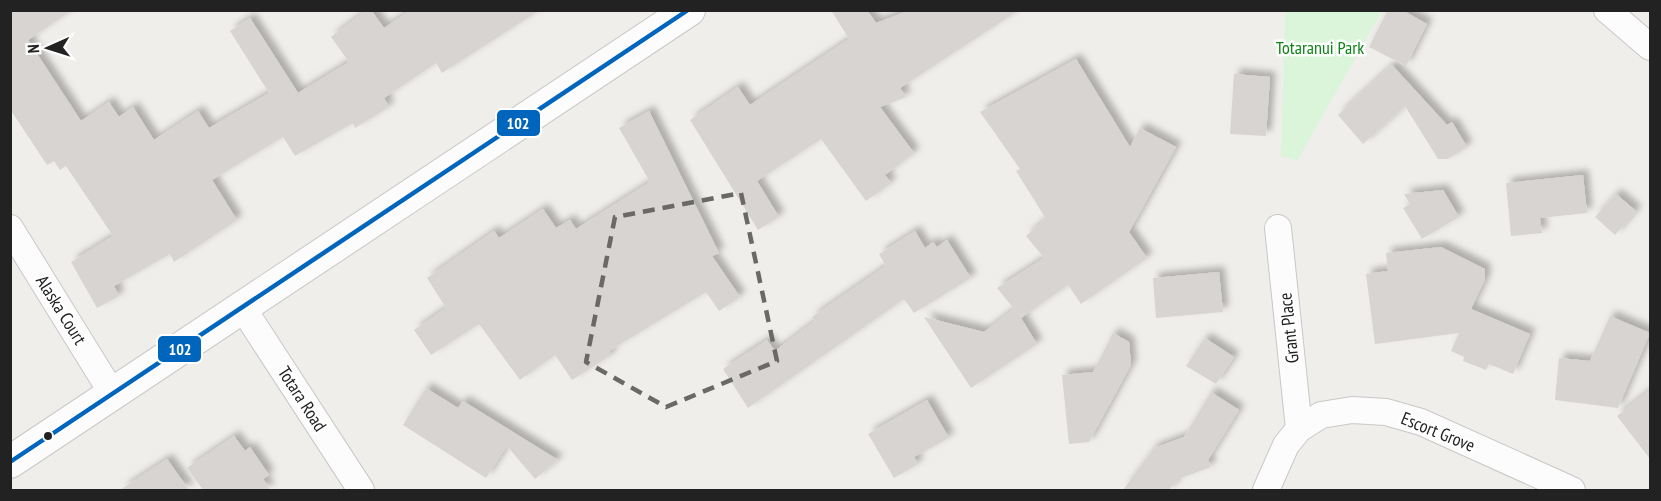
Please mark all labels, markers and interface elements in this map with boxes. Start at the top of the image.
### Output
north arrow [18,18,78,78]
park label: Totaranui Park [1276,36,1364,59]
text: N [23,44,43,54]
line badge: 102 [496,109,541,137]
text: 102 [507,113,529,133]
street label: Alaska Court [31,271,92,349]
street label: Grant Place [1273,292,1304,364]
line badge: 102 [157,335,202,363]
text: 102 [169,339,191,359]
street label: Totara Road [273,362,332,436]
street label: Escort Grove [1398,406,1478,457]
unlabelled marker [42,430,54,442]

